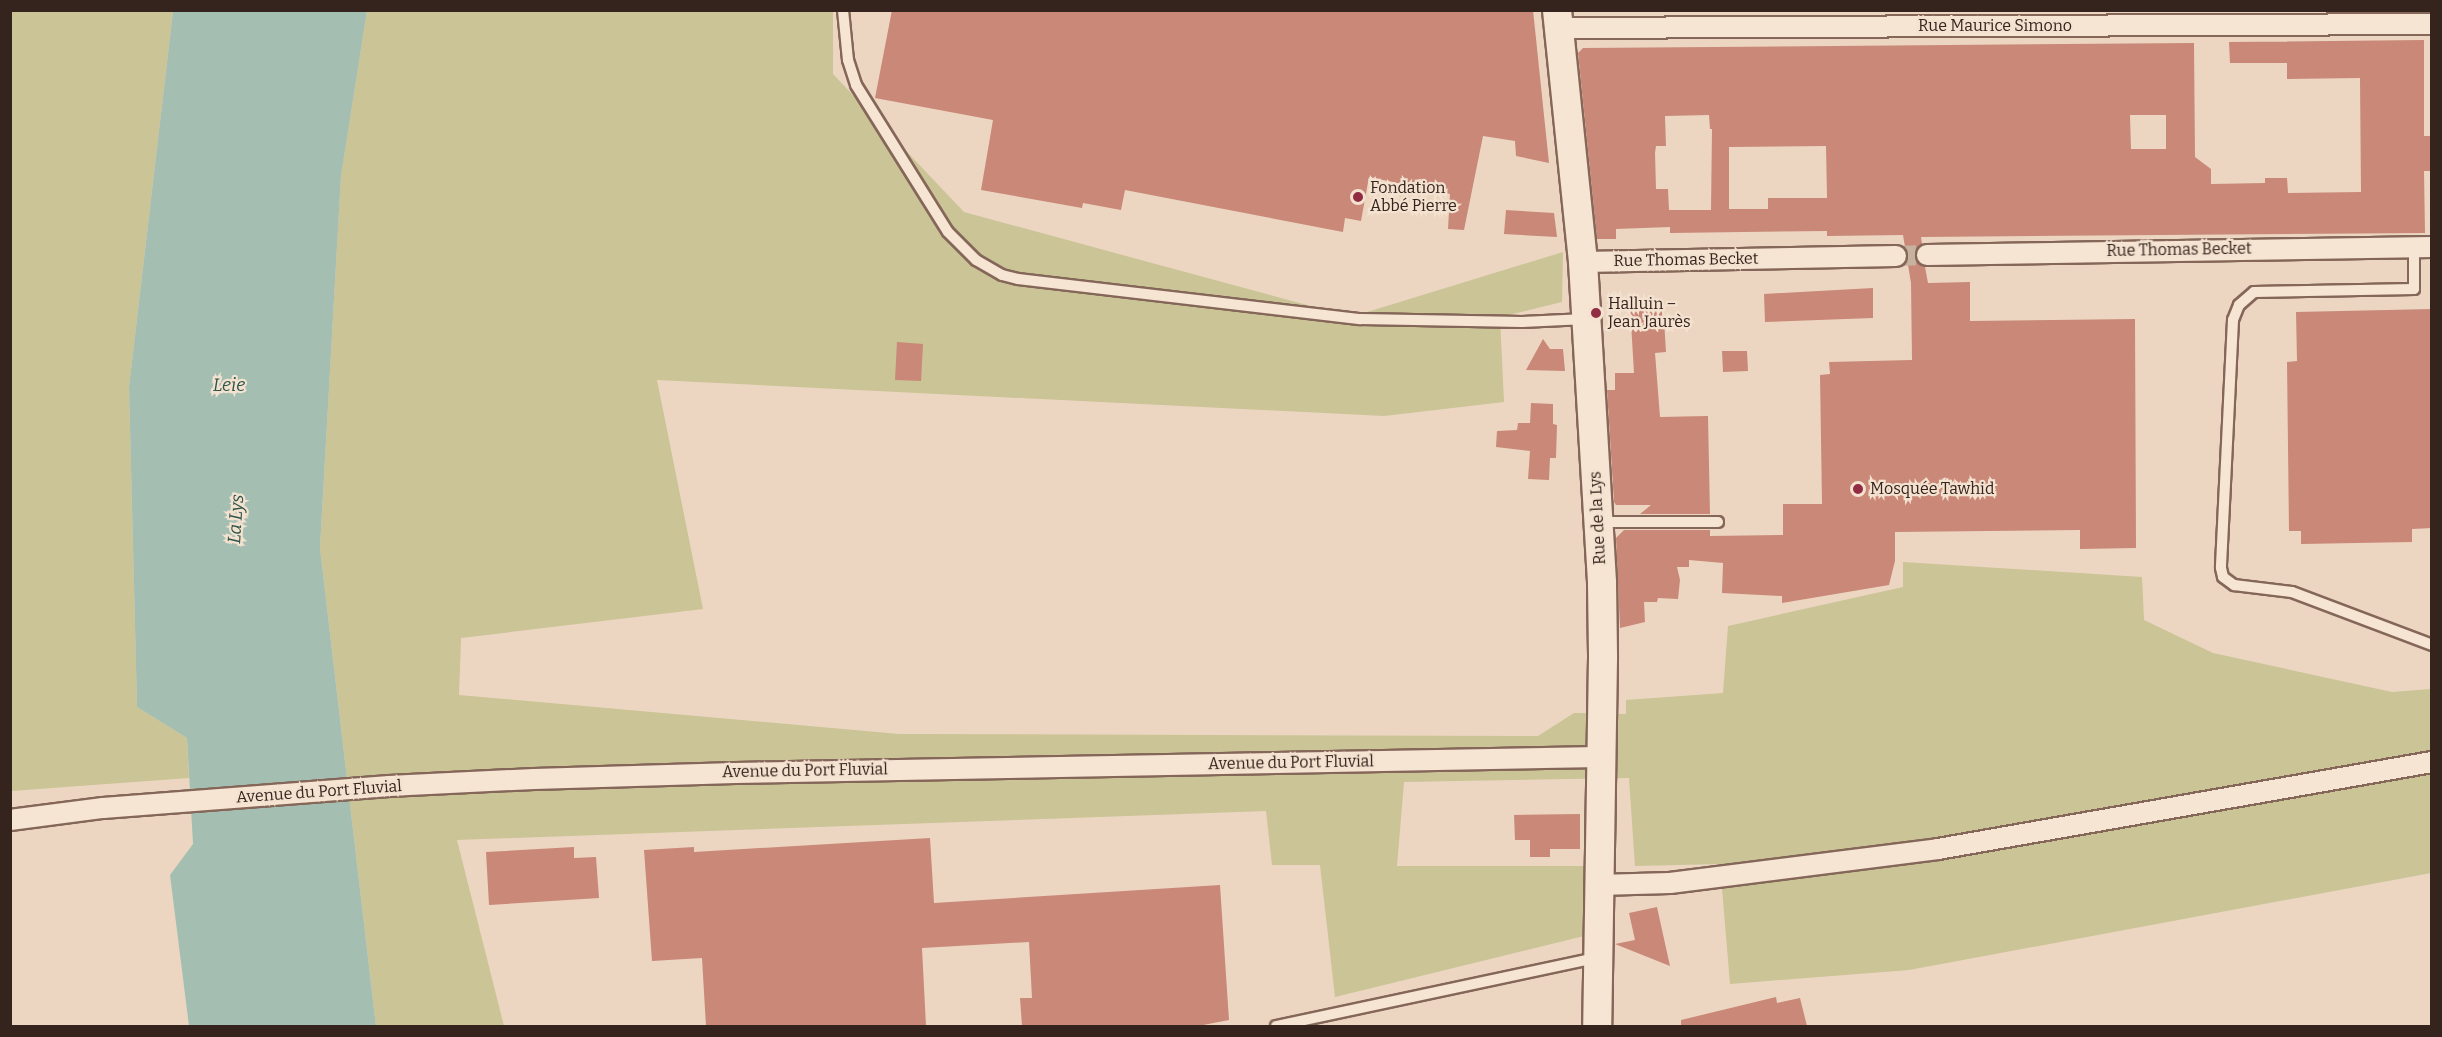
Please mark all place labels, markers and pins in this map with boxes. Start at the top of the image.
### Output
place label: Fondation Abbé Pierre [1370,178,1457,216]
marker: Fondation Abbé Pierre [1351,190,1365,204]
place label: Halluin – Jean Jaurès [1608,294,1691,332]
marker: Halluin – Jean Jaurès [1589,306,1603,320]
place label: Mosquée Tawhid [1870,479,1994,499]
marker: Mosquée Tawhid [1851,482,1865,496]

